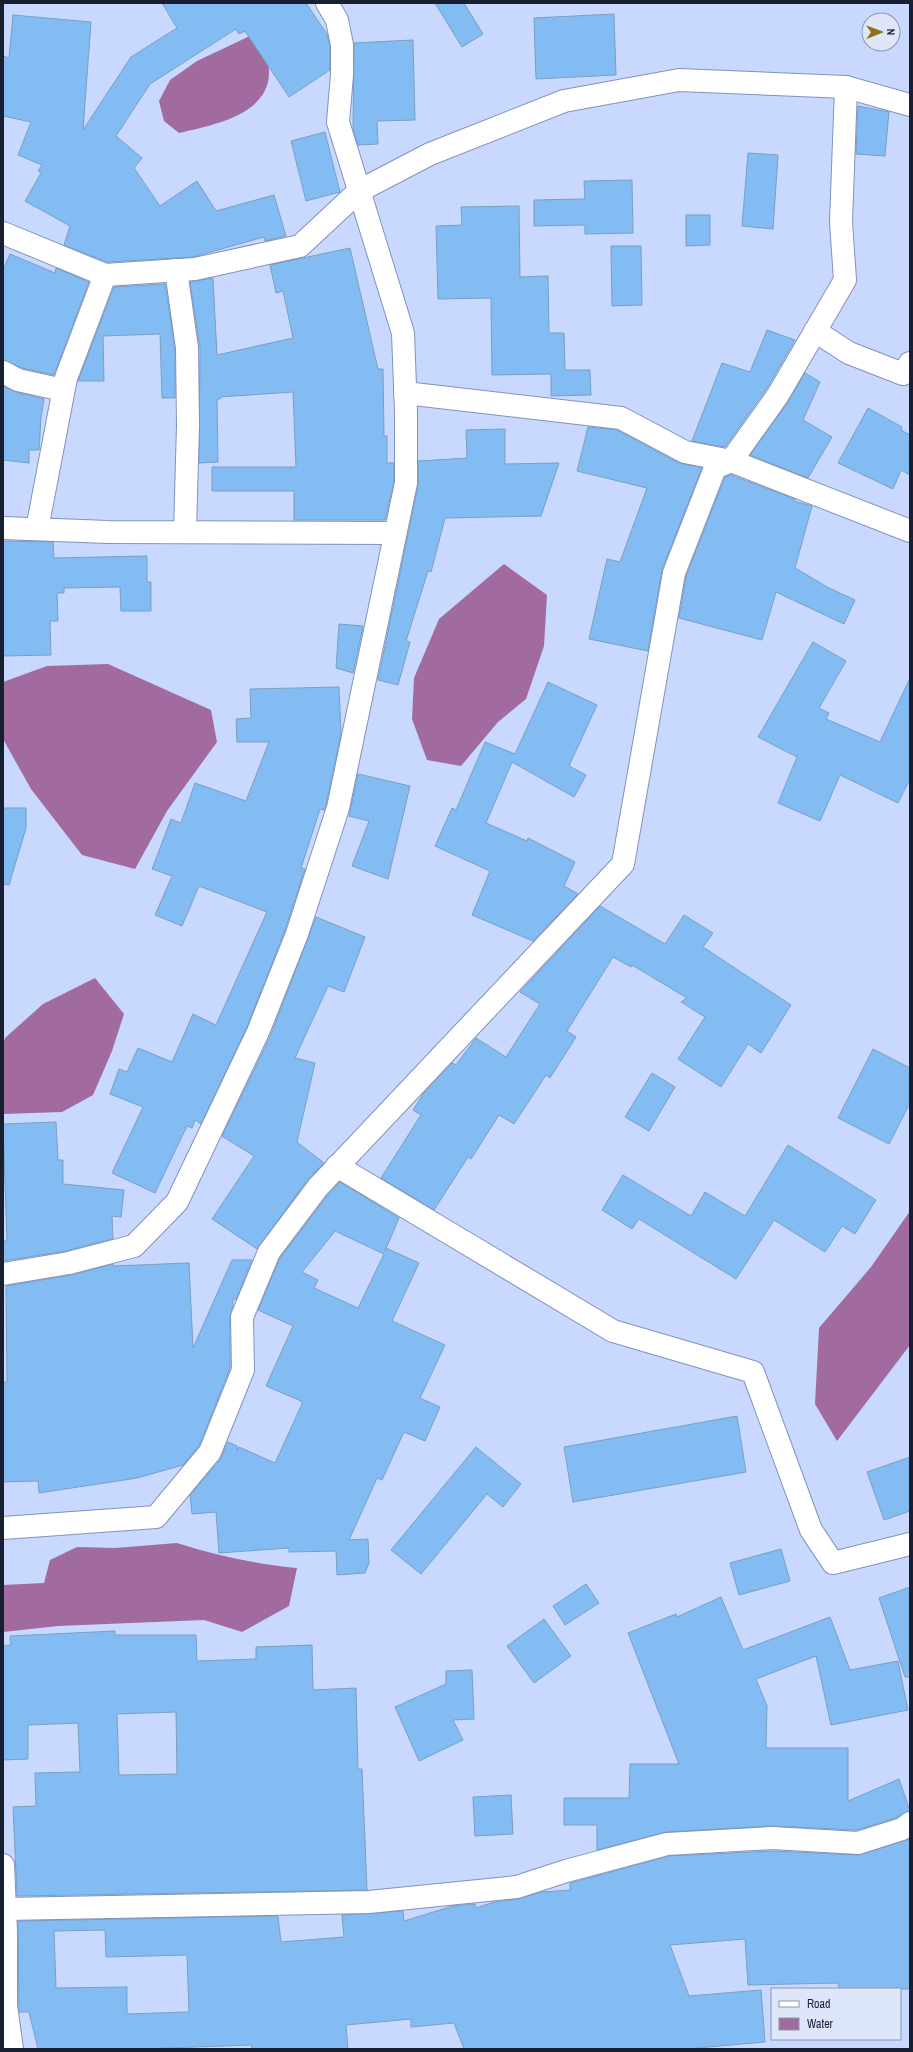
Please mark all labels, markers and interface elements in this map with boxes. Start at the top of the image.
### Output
north arrow [861,12,901,52]
text: N [884,28,898,35]
legend [771,1988,901,2040]
text: Road [807,1996,831,2012]
text: Water [807,2016,834,2032]

